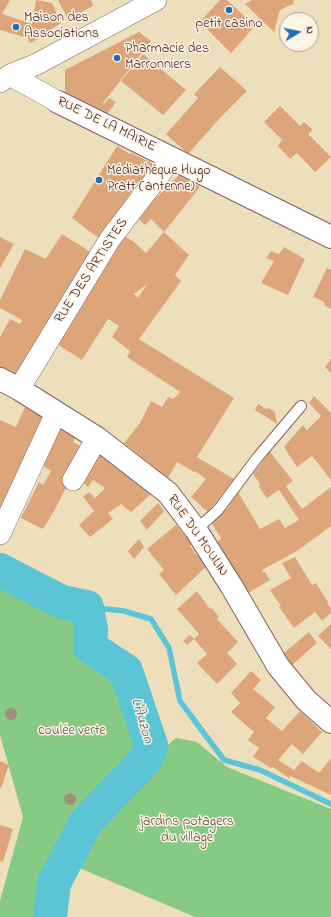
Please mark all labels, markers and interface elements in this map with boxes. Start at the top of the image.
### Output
marker: petit casino [224,5,234,15]
place label: Maison des Associations [24,11,99,44]
north arrow [279,12,319,52]
place label: petit casino [196,17,262,33]
marker: Maison des Associations [11,22,21,32]
text: N [301,25,318,35]
place label: Pharmacie des Marronniers [125,42,209,74]
marker: Pharmacie des Marronniers [112,53,122,63]
street label: RUE DE LA MAIRIE [54,94,158,156]
place label: Médiathèque Hugo Pratt (antenne) [107,164,211,196]
marker: Médiathèque Hugo Pratt (antenne) [94,175,104,185]
street label: RUE DES ARTISTES [52,215,132,327]
street label: RUE DU MOULIN [163,492,231,580]
water label: L'Auzon [126,696,156,746]
park label: coulée verte [38,724,106,740]
park label: jardins potagers du village [140,815,234,848]

